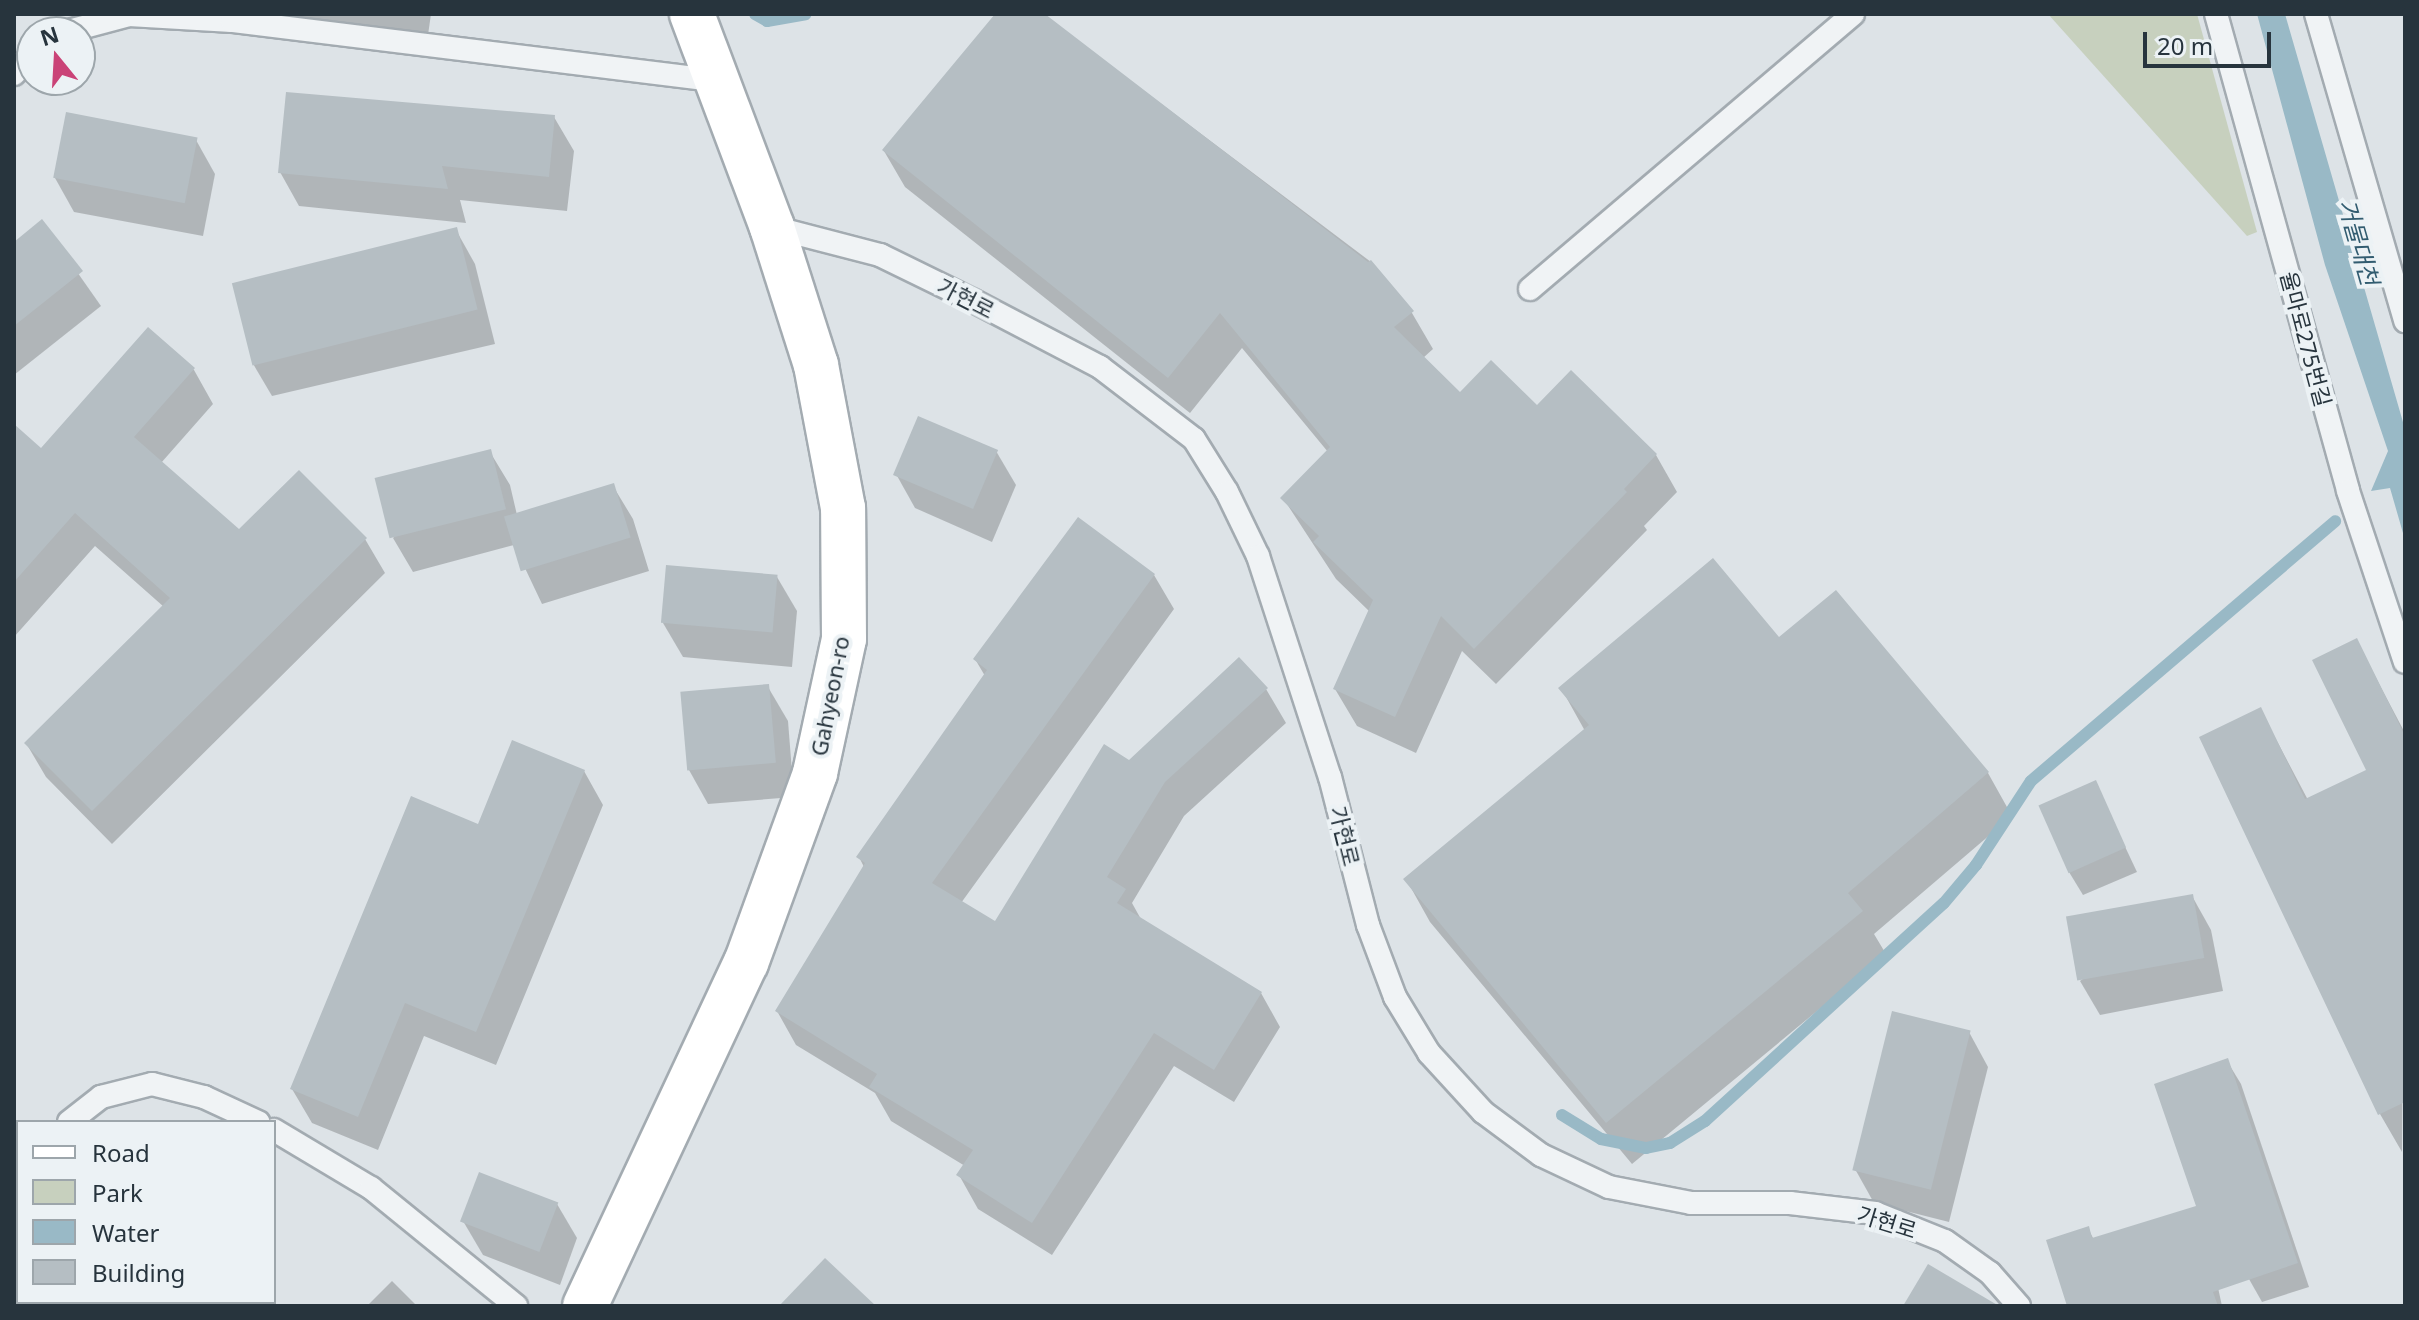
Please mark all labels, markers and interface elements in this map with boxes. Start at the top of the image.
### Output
north arrow [16,16,96,96]
scale bar [2147,16,2275,66]
text: N [36,18,62,52]
text: 20 m [2157,29,2213,62]
water label: 거물대천 [2333,196,2385,288]
street label: 율마로275번길 [2275,268,2337,410]
street label: 가현로 [933,272,999,324]
street label: Gahyeon-ro [805,634,855,758]
street label: 가현로 [1325,803,1365,869]
legend [16,1120,276,1304]
text: Road [92,1136,150,1169]
text: Park [92,1176,143,1209]
street label: 가현로 [1854,1201,1920,1243]
text: Water [92,1216,159,1249]
text: Building [92,1256,185,1289]

